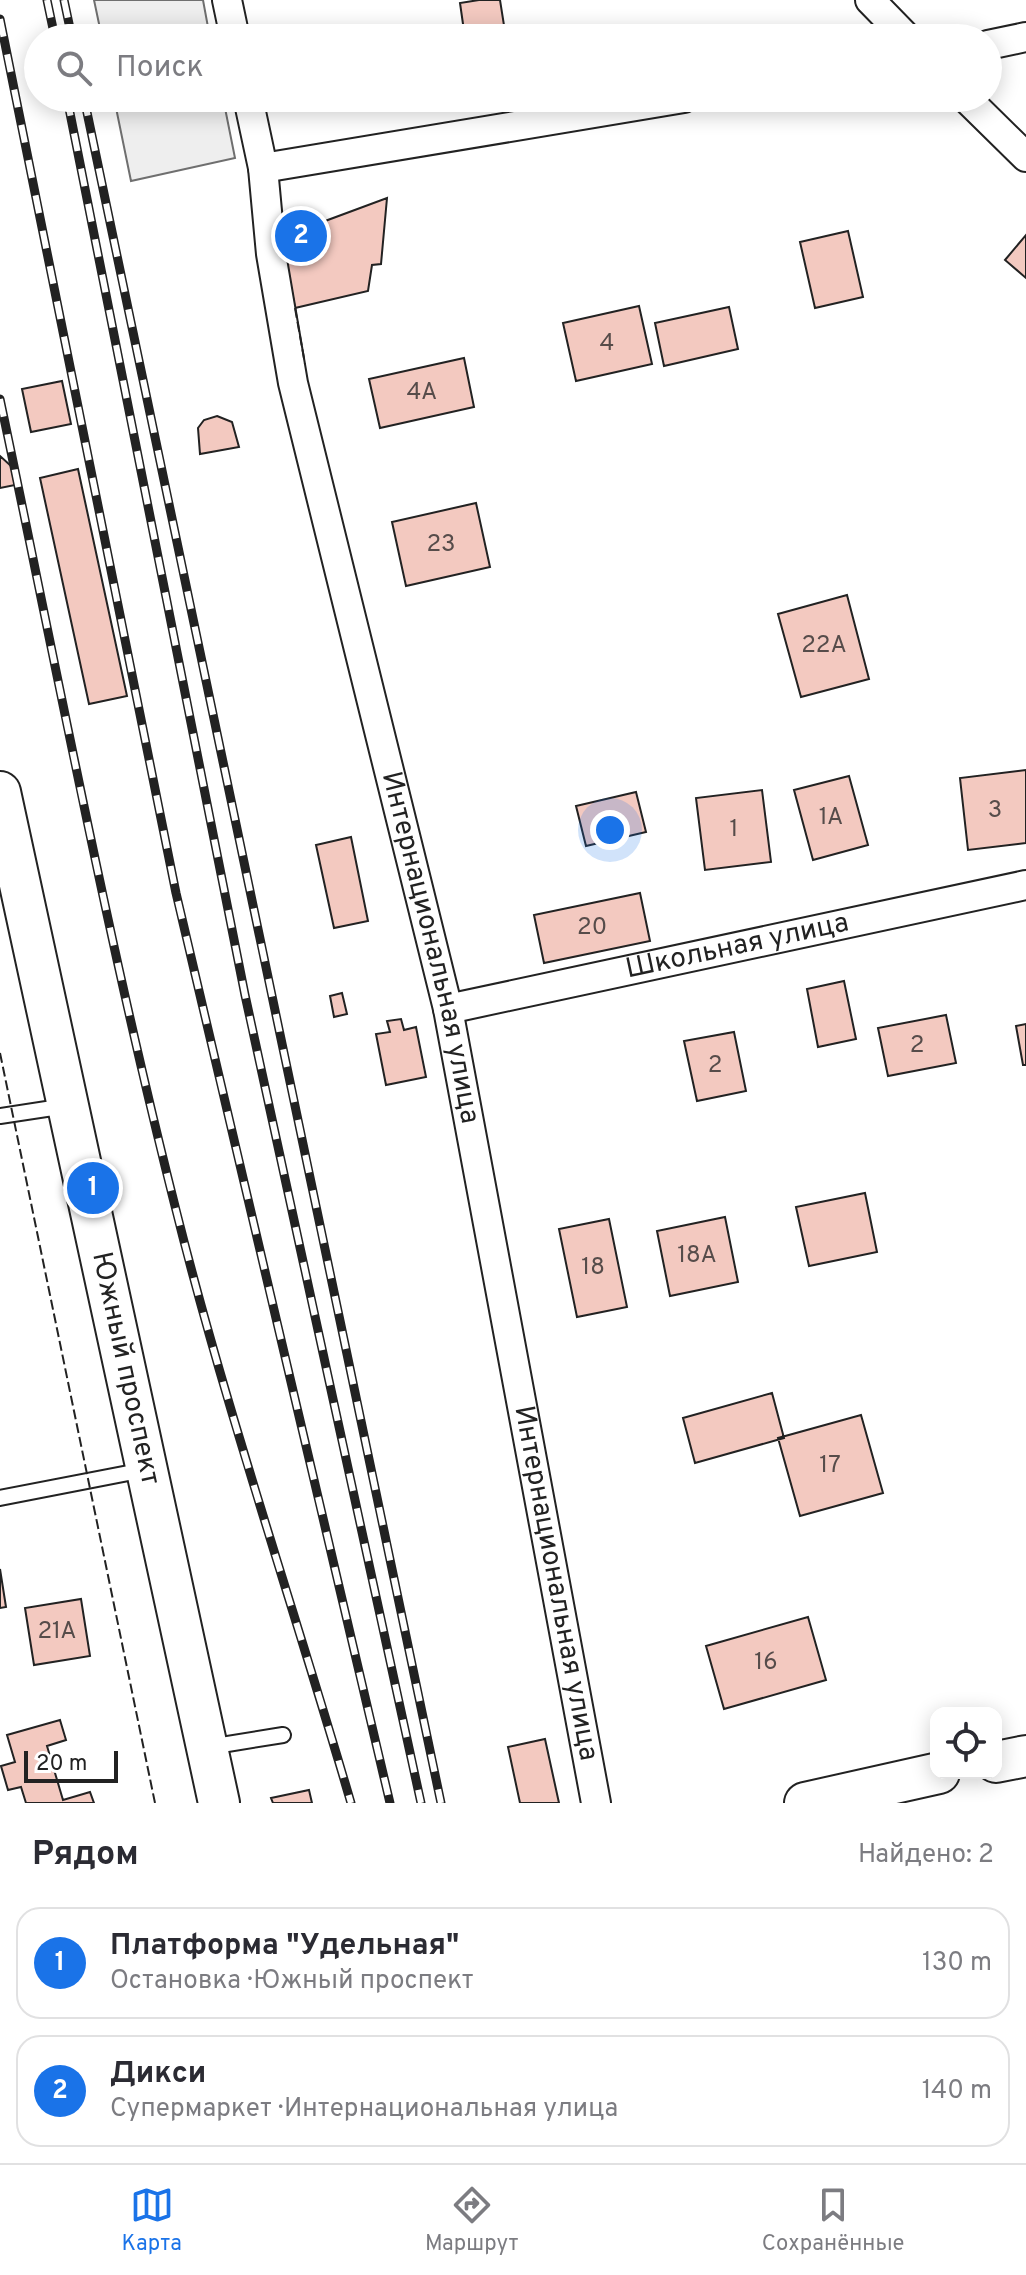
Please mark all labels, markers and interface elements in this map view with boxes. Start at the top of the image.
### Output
search box [24,24,1002,112]
icon: search [52,46,96,90]
text: Поиск [116,50,204,87]
pin: 2 [275,206,327,266]
house number: 4 [600,329,614,359]
house number: 4А [407,378,437,408]
house number: 23 [426,530,456,560]
house number: 22А [801,631,847,661]
street label: Интернациональная улица [372,768,487,1127]
house number: 3 [988,796,1002,826]
house number: 1А [819,803,843,833]
your location [590,810,630,850]
house number: 1 [730,815,738,845]
street label: Школьная улица [623,905,852,988]
house number: 20 [577,913,607,943]
house number: 2 [910,1031,924,1061]
house number: 2 [708,1051,722,1081]
pin: 1 [67,1158,119,1218]
house number: 18А [677,1241,717,1271]
street label: Южный проспект [82,1249,168,1488]
house number: 18 [581,1253,605,1283]
street label: Интернациональная улица [504,1403,606,1764]
house number: 17 [819,1451,841,1481]
house number: 21А [37,1617,77,1647]
house number: 16 [754,1648,778,1678]
map controls [930,1707,1002,1779]
button: locate [930,1707,1002,1779]
scale bar [24,1747,118,1783]
text: 20 m [36,1751,87,1778]
text: Рядом [32,1834,139,1877]
text: Найдено: 2 [858,1839,994,1872]
text: Платформа "Удельная" [110,1928,459,1965]
text: 1 [55,1947,65,1980]
text: 130 m [922,1947,992,1980]
text: Остановка · Южный проспект [110,1965,474,1998]
text: Дикси [110,2056,206,2093]
text: 2 [52,2075,68,2108]
text: 140 m [922,2075,992,2108]
text: Супермаркет · Интернациональная улица [110,2093,618,2126]
tab: Карта [122,2183,182,2258]
tab: Маршрут [425,2183,519,2258]
tab: Сохранённые [762,2183,904,2258]

